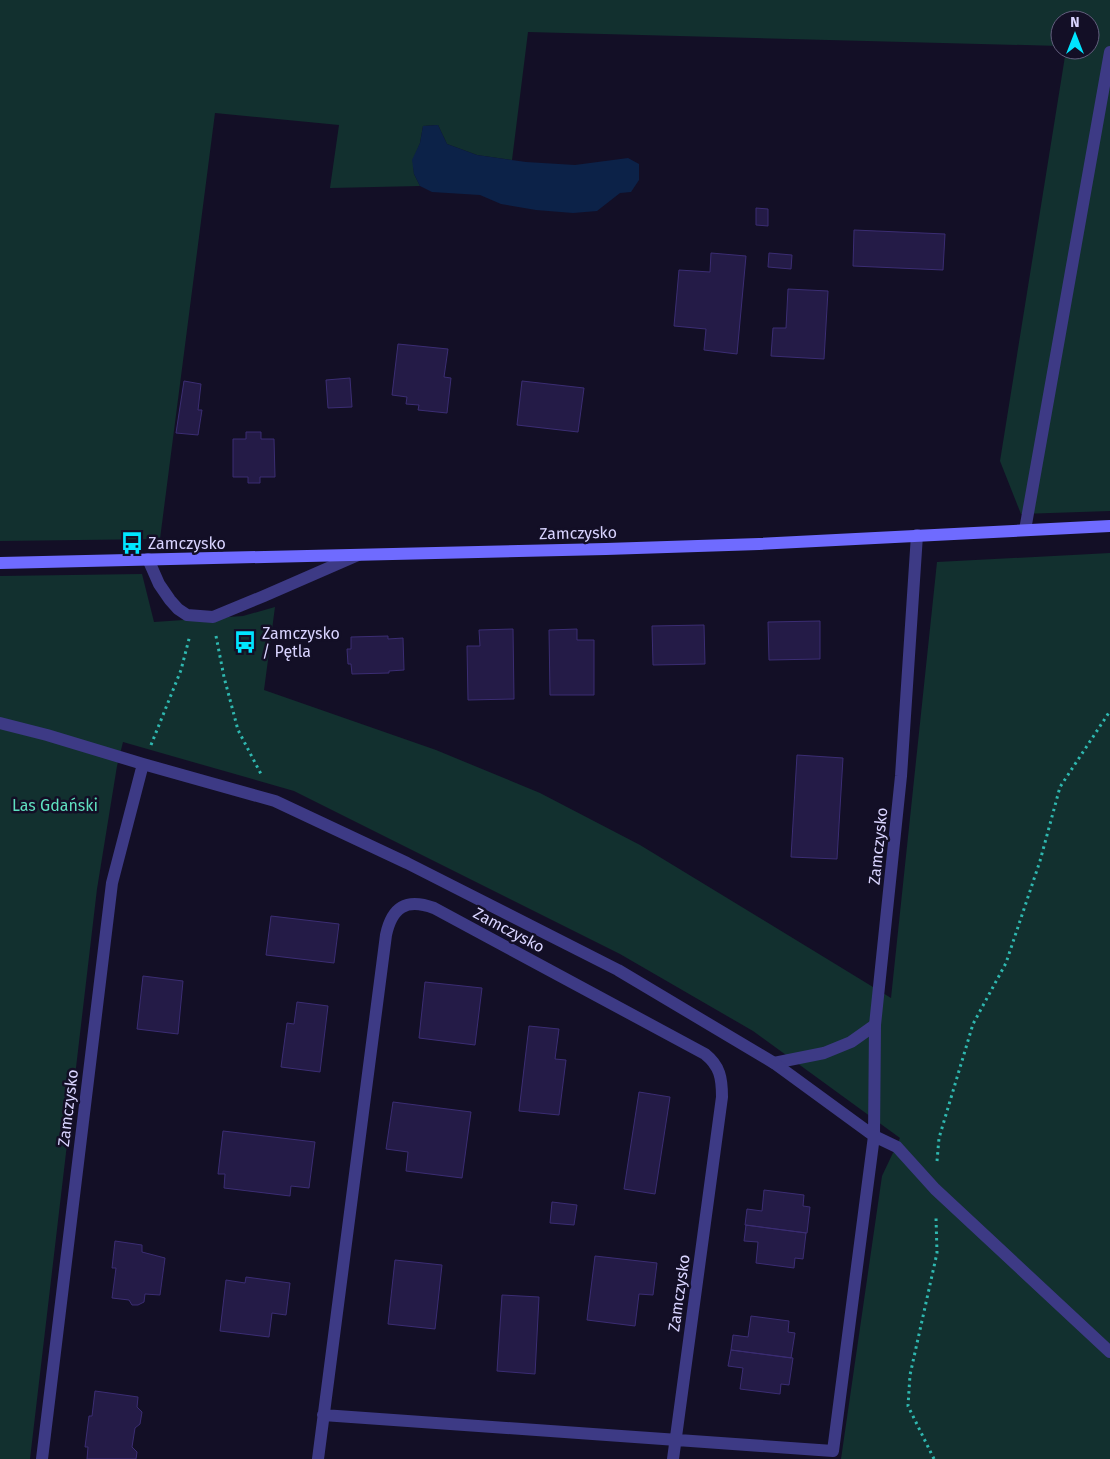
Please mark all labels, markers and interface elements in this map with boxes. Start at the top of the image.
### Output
north arrow [1050,10,1100,60]
text: N [1070,14,1080,31]
street label: Zamczysko [539,523,617,543]
bus stop icon: Zamczysko [119,530,145,556]
place label: Zamczysko [148,534,226,553]
place label: Zamczysko / Pętla [262,624,340,661]
bus stop icon: Zamczysko / Pętla [232,629,258,655]
park label: Las Gdański [12,796,98,815]
street label: Zamczysko [864,806,892,886]
street label: Zamczysko [470,903,548,957]
street label: Zamczysko [54,1068,82,1148]
street label: Zamczysko [664,1253,694,1333]

